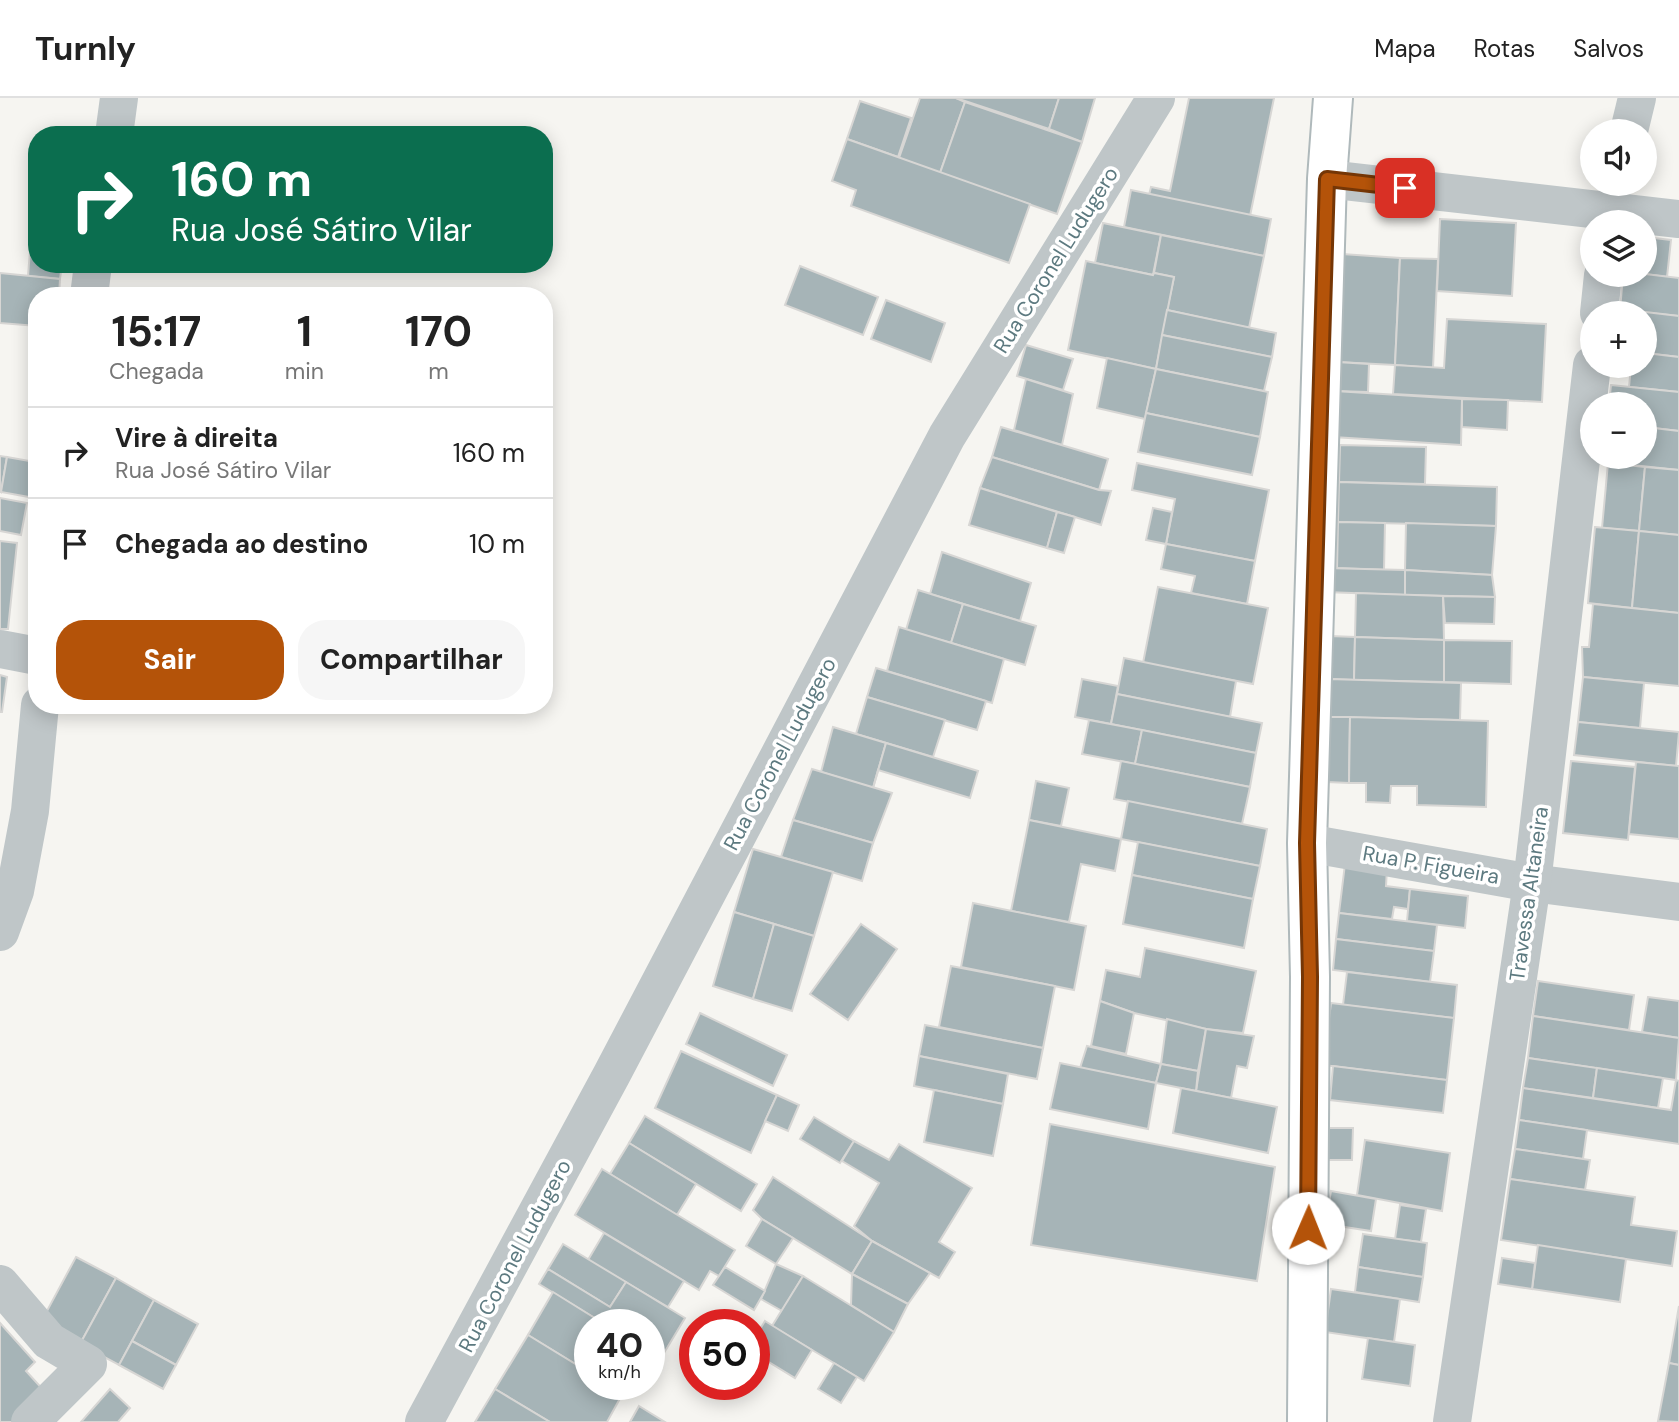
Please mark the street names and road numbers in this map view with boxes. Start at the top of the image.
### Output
street label: Rua Coronel Ludugero [987,162,1125,358]
street label: Rua Coronel Ludugero [717,653,843,855]
street label: Travessa Altaneira [1503,805,1555,983]
street label: Rua P. Figueira [1361,839,1501,891]
street label: Rua Coronel Ludugero [452,1155,578,1357]

